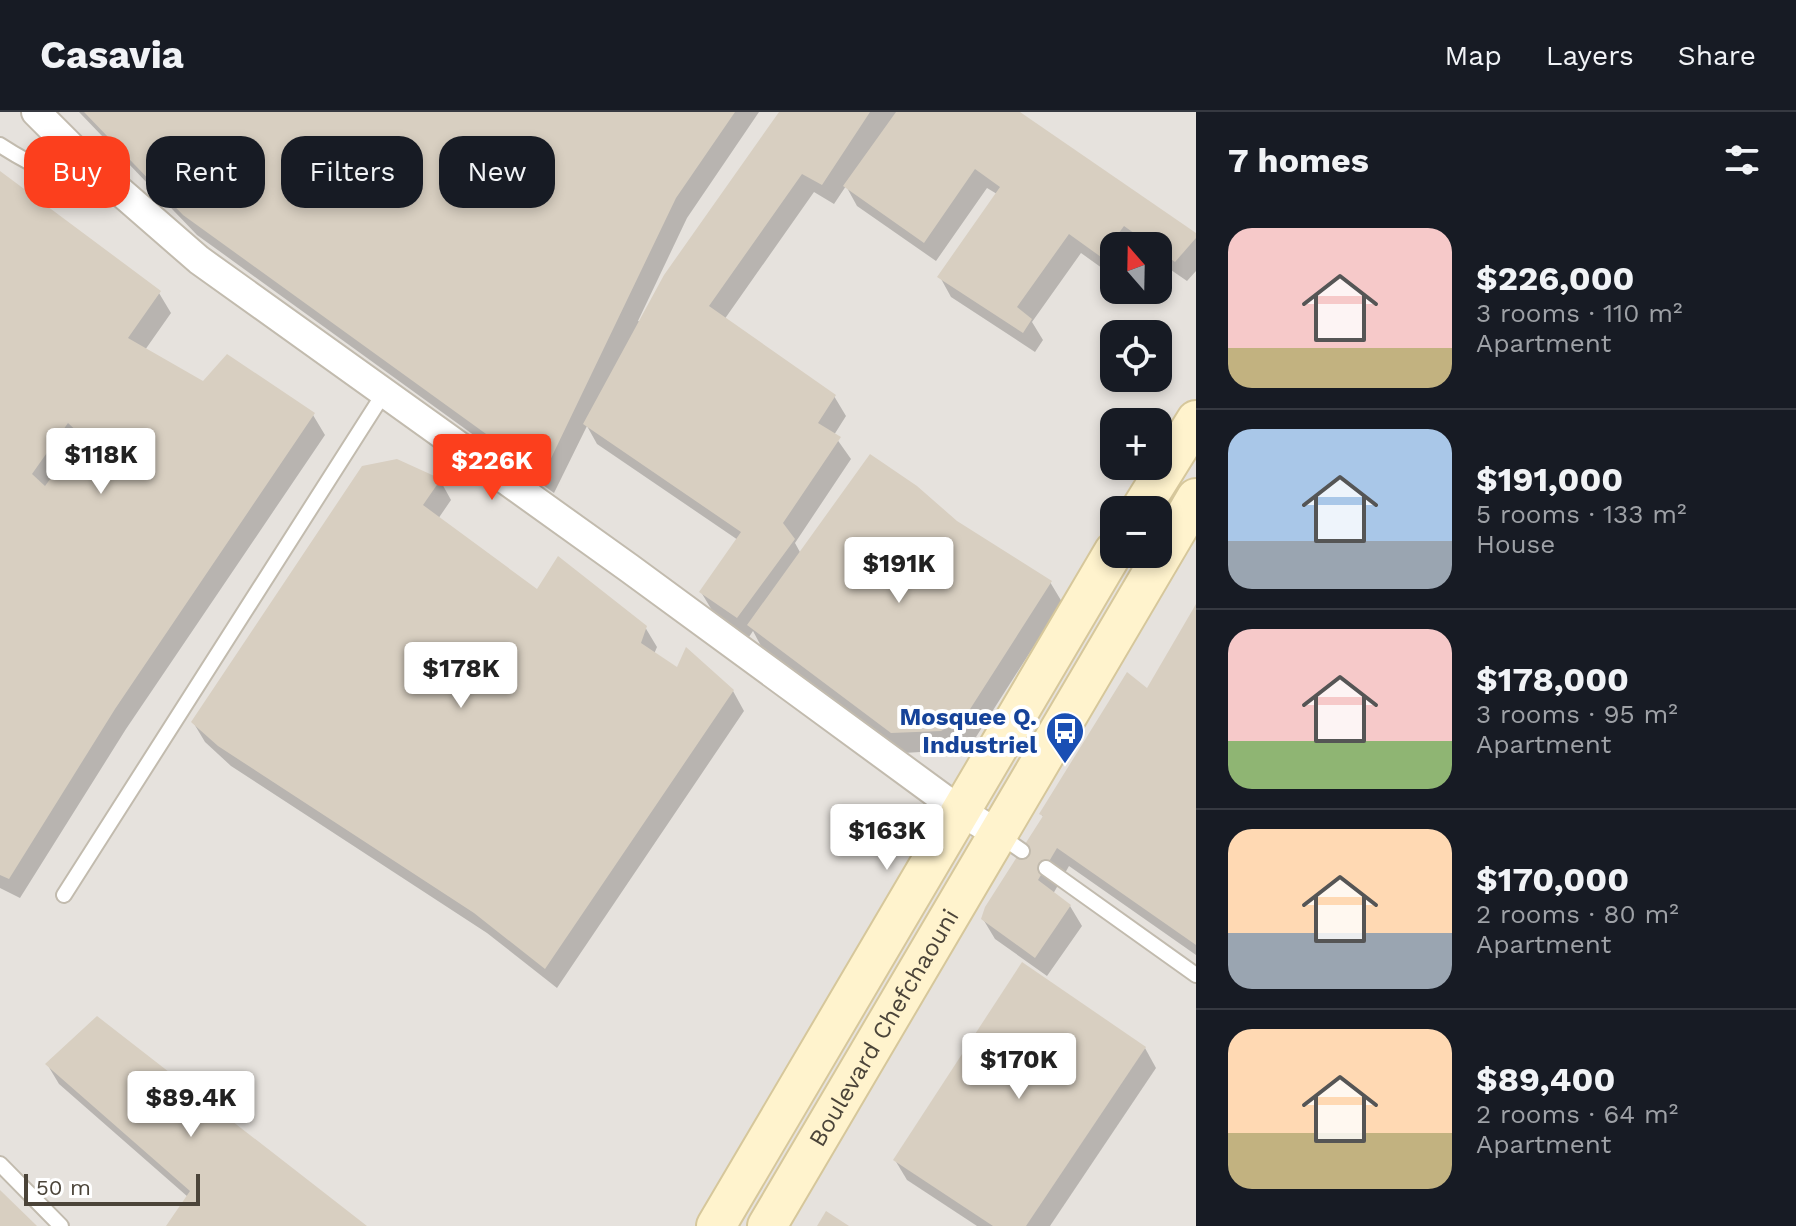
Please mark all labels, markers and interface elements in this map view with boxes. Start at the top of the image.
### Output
text: Casavia [40,33,184,77]
text: Map [1445,39,1502,72]
text: Layers [1546,39,1634,72]
text: Share [1678,39,1756,72]
chip: Buy [24,136,130,208]
chip: Rent [146,136,265,208]
chip: Filters [281,136,423,208]
chip: New [439,136,555,208]
icon: filters [1720,138,1764,182]
text: 7 homes [1228,140,1369,180]
north arrow [1100,232,1172,304]
map controls [1100,232,1172,568]
text: $226,000 [1476,258,1635,298]
icon: home [1292,260,1388,356]
text: 3 rooms · 110 m² [1476,298,1683,328]
button: locate [1100,320,1172,392]
text: Apartment [1476,328,1612,358]
button: + [1100,408,1172,480]
pin: $118K [45,428,157,496]
pin: $226K [436,434,548,502]
text: $118K [64,439,138,469]
text: $226K [451,445,533,475]
text: $191,000 [1476,459,1623,499]
icon: home [1292,461,1388,557]
button: − [1100,496,1172,568]
text: 5 rooms · 133 m² [1476,499,1687,529]
text: House [1476,529,1555,559]
pin: $191K [843,537,955,605]
text: $191K [862,548,936,578]
pin: $178K [405,642,517,710]
text: $178K [422,653,500,683]
text: $178,000 [1476,659,1629,699]
icon: home [1292,661,1388,757]
text: 3 rooms · 95 m² [1476,699,1678,729]
place label: Mosquee Q. Industriel [900,703,1037,759]
bus stop icon: Mosquee Q. Industriel [1044,710,1086,765]
text: Apartment [1476,729,1612,759]
pin: $163K [831,804,943,872]
text: $163K [848,815,926,845]
text: $170,000 [1476,859,1629,899]
icon: home [1292,861,1388,957]
text: 2 rooms · 80 m² [1476,899,1679,929]
street label: Boulevard Chefchaouni [803,904,965,1152]
text: Apartment [1476,929,1612,959]
pin: $170K [963,1033,1075,1101]
text: $170K [980,1044,1058,1074]
text: $89,400 [1476,1059,1615,1099]
icon: home [1292,1061,1388,1157]
pin: $89.4K [126,1071,256,1139]
text: $89.4K [145,1082,237,1112]
text: 2 rooms · 64 m² [1476,1099,1678,1129]
text: Apartment [1476,1129,1612,1159]
scale bar [24,1170,200,1206]
text: 50 m [36,1175,91,1200]

